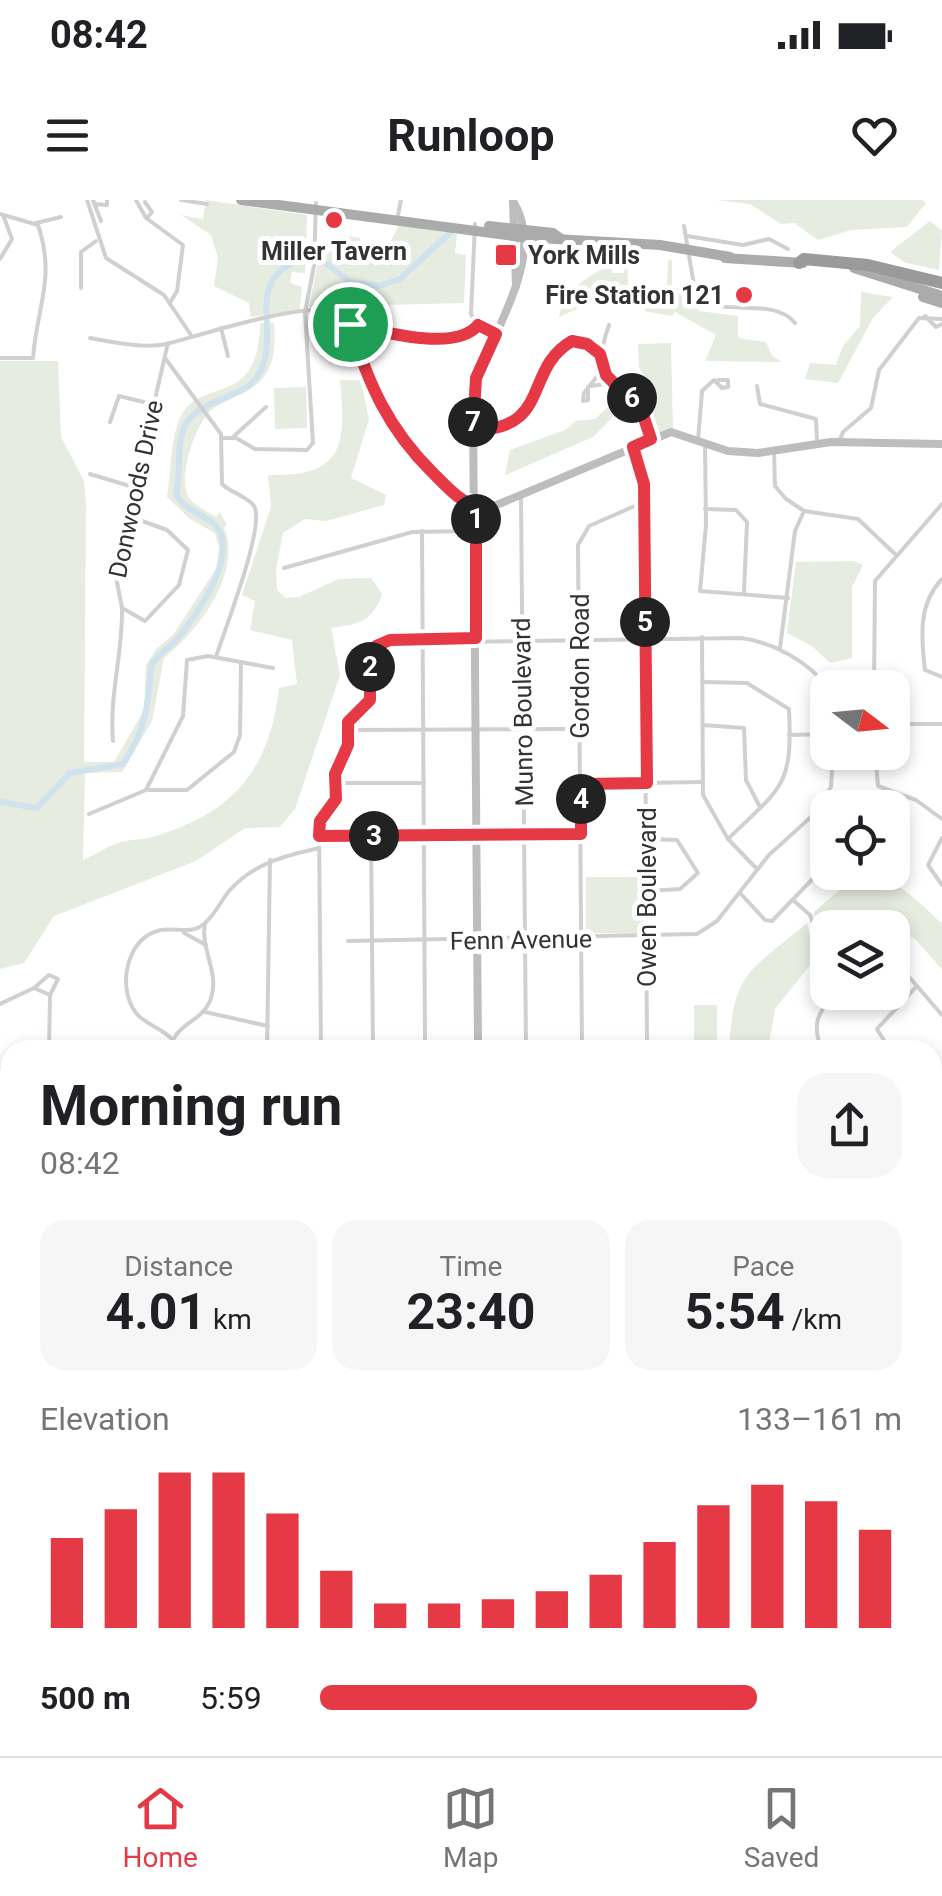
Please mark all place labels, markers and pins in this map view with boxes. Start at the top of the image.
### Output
marker: Miller Tavern [323,209,345,231]
place label: Miller Tavern [261,237,407,266]
place label: York Mills [528,241,640,270]
marker: York Mills [493,242,519,268]
place label: Fire Station 121 [545,281,724,310]
pin [308,282,393,367]
marker: Fire Station 121 [733,284,755,306]
pin: 6 [607,373,657,423]
pin: 7 [448,397,498,447]
pin: 1 [451,494,501,544]
pin: 5 [620,597,670,647]
pin: 2 [345,642,395,692]
pin: 4 [556,774,606,824]
pin: 3 [349,811,399,861]

